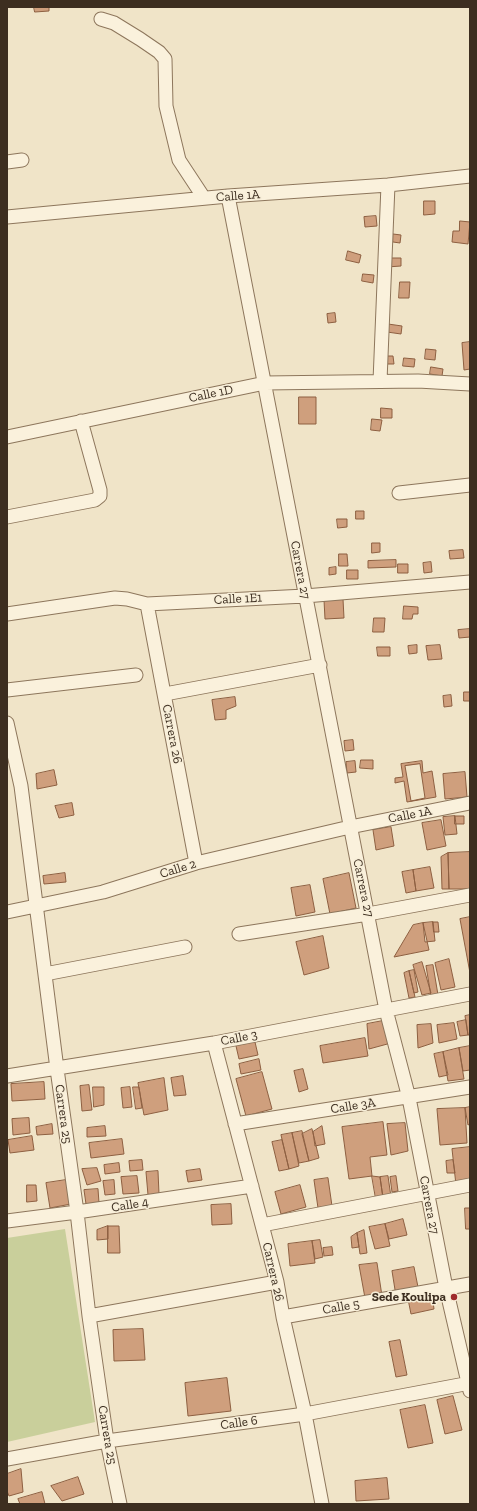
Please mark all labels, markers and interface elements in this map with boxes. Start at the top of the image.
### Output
street label: Calle 1A [215,187,261,205]
street label: Calle 1D [187,382,235,406]
street label: Carrera 27 [287,539,313,601]
street label: Calle 1E1 [213,590,263,608]
street label: Carrera 26 [159,703,185,765]
street label: Calle 1A [387,803,433,827]
street label: Calle 2 [158,856,198,882]
street label: Carrera 27 [349,857,377,919]
street label: Calle 3 [219,1027,259,1049]
street label: Carrera 25 [51,1083,75,1145]
street label: Calle 3A [329,1095,377,1117]
street label: Carrera 27 [416,1174,442,1236]
street label: Calle 4 [110,1194,150,1216]
street label: Carrera 26 [259,1241,287,1303]
place label: Sede Koulipa [372,1289,446,1305]
marker: Sede Koulipa [449,1292,459,1302]
street label: Calle 5 [321,1296,361,1318]
street label: Carrera 25 [94,1404,120,1466]
street label: Calle 6 [219,1413,259,1433]

